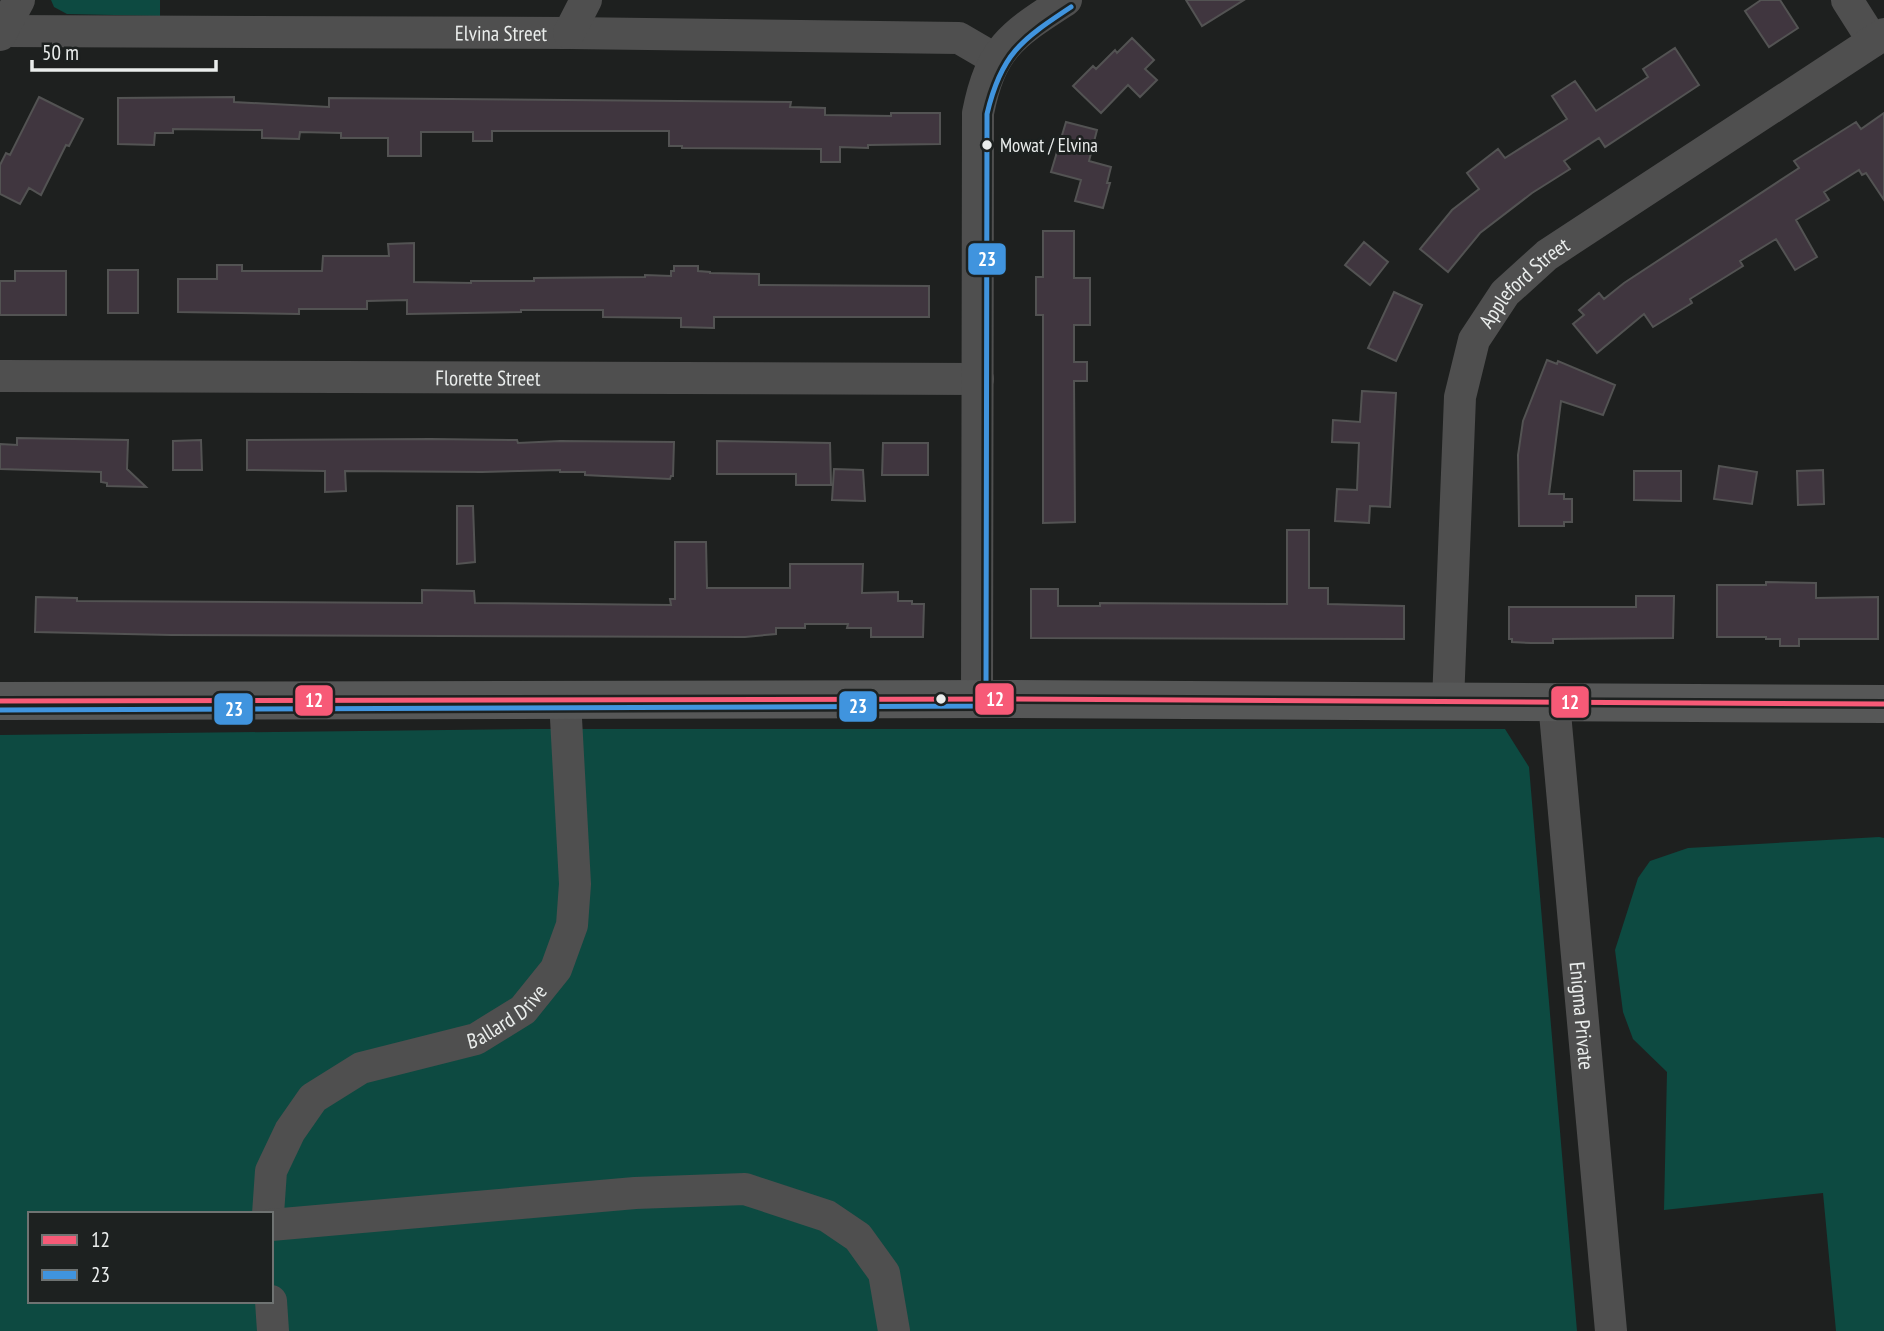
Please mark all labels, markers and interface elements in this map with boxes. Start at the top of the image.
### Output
street label: Elvina Street [455,19,547,46]
scale bar [32,28,215,72]
text: 50 m [42,39,79,66]
place label: Mowat / Elvina [1000,133,1098,157]
marker: Mowat / Elvina [980,138,994,152]
street label: Appleford Street [1472,231,1574,333]
line badge: 23 [967,242,1007,276]
text: 23 [978,247,996,271]
street label: Florette Street [435,364,541,391]
line badge: 12 [974,682,1015,716]
line badge: 12 [294,684,334,717]
line badge: 12 [1550,685,1590,719]
text: 12 [986,687,1004,711]
text: 12 [305,688,323,712]
line badge: 23 [838,690,878,723]
text: 12 [1561,690,1579,714]
line badge: 23 [213,692,254,726]
unlabelled marker [934,692,948,706]
text: 23 [849,694,867,718]
text: 23 [225,697,243,721]
street label: Enigma Private [1564,960,1601,1071]
street label: Ballard Drive [464,978,552,1054]
legend [28,1212,273,1303]
text: 12 [91,1226,110,1253]
text: 23 [91,1261,110,1288]

